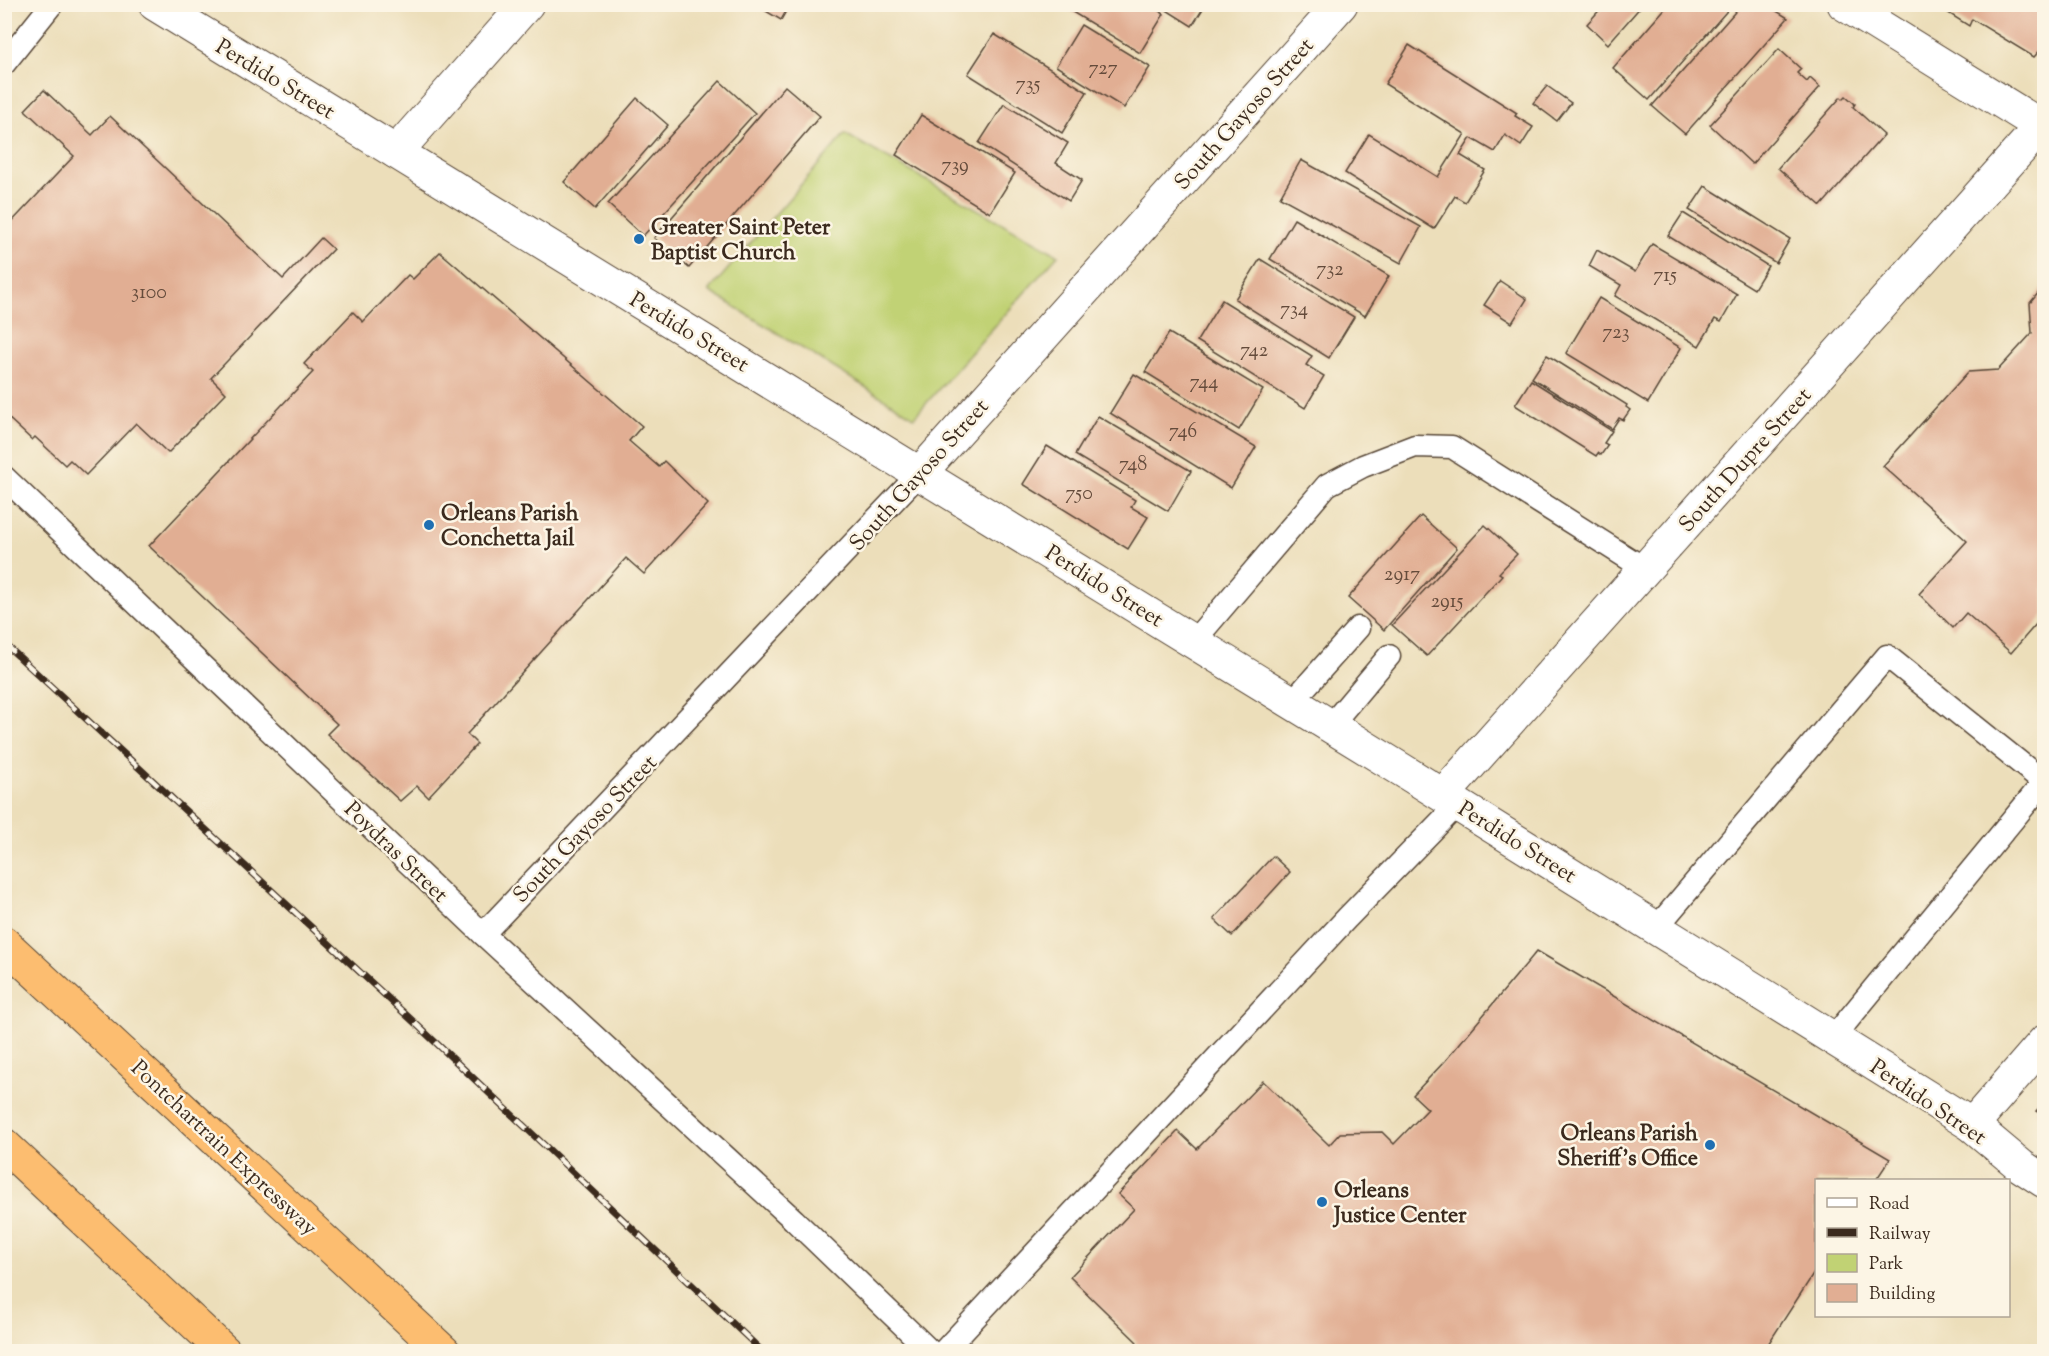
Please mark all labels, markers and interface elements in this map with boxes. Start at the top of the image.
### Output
street label: South Gayoso Street [1168,31,1323,198]
street label: Perdido Street [209,32,341,129]
house number: 727 [1088,55,1118,84]
house number: 735 [1016,71,1041,100]
house number: 739 [941,152,969,181]
place label: Greater Saint Peter Baptist Church [651,213,831,270]
marker: Greater Saint Peter Baptist Church [632,232,646,246]
house number: 732 [1316,256,1344,285]
house number: 715 [1653,262,1677,291]
house number: 3100 [131,279,167,308]
street label: Perdido Street [623,285,755,382]
house number: 734 [1280,296,1308,325]
house number: 723 [1602,319,1630,348]
house number: 742 [1240,337,1268,366]
house number: 744 [1190,369,1218,398]
street label: South Dupre Street [1672,381,1820,541]
street label: South Gayoso Street [843,392,998,559]
house number: 746 [1169,418,1197,447]
house number: 748 [1119,451,1147,480]
house number: 750 [1065,480,1093,509]
place label: Orleans Parish Conchetta Jail [441,499,579,556]
marker: Orleans Parish Conchetta Jail [422,518,436,532]
street label: Perdido Street [1038,538,1169,637]
house number: 2917 [1384,561,1420,590]
house number: 2915 [1431,588,1464,617]
street label: South Gayoso Street [507,748,666,912]
street label: Perdido Street [1451,794,1582,893]
street label: Poydras Street [336,795,455,912]
street label: Perdido Street [1863,1053,1992,1155]
street label: Pontchartrain Expressway [122,1054,323,1244]
place label: Orleans Parish Sheriff's Office [1557,1119,1698,1176]
marker: Orleans Parish Sheriff's Office [1703,1138,1717,1152]
place label: Orleans Justice Center [1332,1176,1467,1233]
legend [1815,1179,2010,1317]
text: Road [1869,1192,1909,1218]
marker: Orleans Justice Center [1315,1195,1329,1209]
text: Railway [1869,1222,1931,1248]
text: Park [1869,1252,1904,1278]
text: Building [1869,1282,1935,1308]

